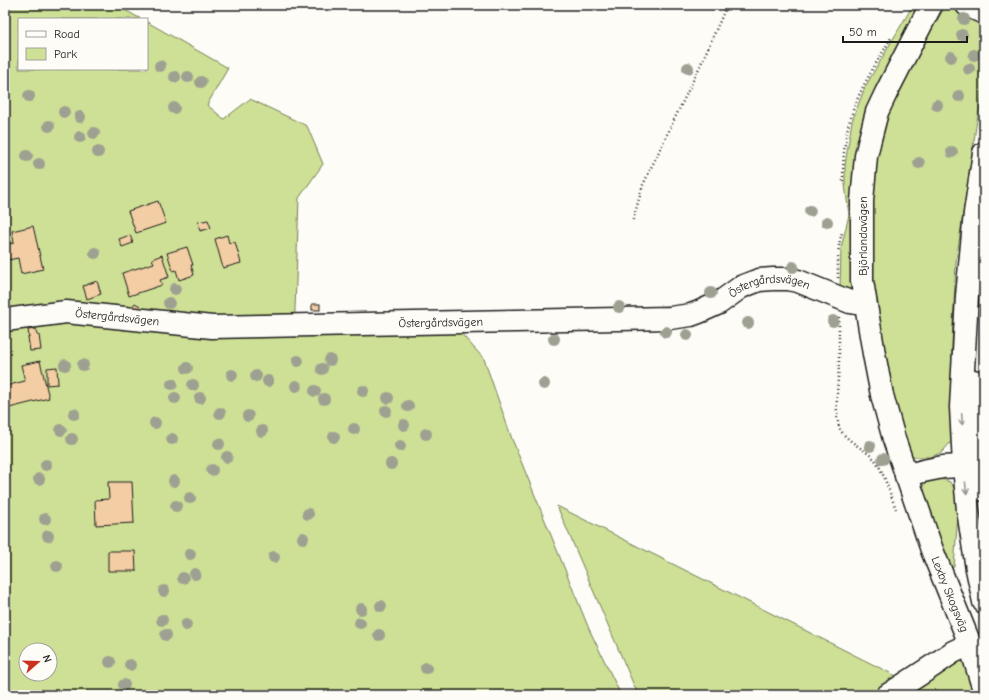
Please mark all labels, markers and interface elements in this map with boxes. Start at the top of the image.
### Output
legend [18,18,148,70]
scale bar [843,18,967,44]
text: 50 m [849,25,877,39]
text: Road [54,27,80,41]
text: Park [54,47,77,61]
street label: Björlandavägen [856,196,870,276]
street label: Östergårdsvägen [726,272,812,301]
street label: Östergårdsvägen [74,306,160,329]
street label: Östergårdsvägen [398,315,483,330]
one-way arrow [958,412,965,425]
one-way arrow [962,481,970,494]
street label: Lexby Skogsväg [928,554,972,634]
north arrow [18,642,58,682]
text: N [40,653,54,664]

